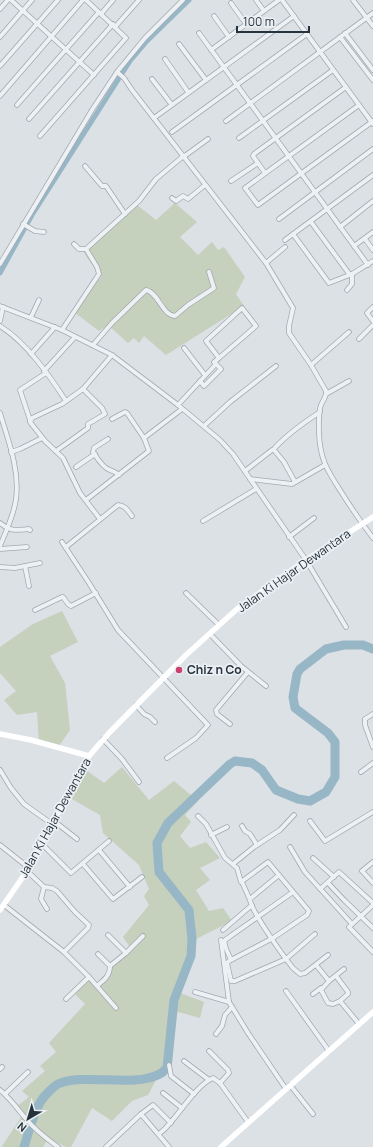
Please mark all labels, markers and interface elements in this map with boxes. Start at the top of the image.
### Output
scale bar [237,8,309,34]
text: 100 m [243,13,275,30]
street label: Jalan Ki Hajar Dewantara [234,525,354,616]
place label: Chiz n Co [187,661,242,678]
marker: Chiz n Co [174,665,184,675]
street label: Jalan Ki Hajar Dewantara [15,755,95,881]
north arrow [8,1099,48,1139]
text: N [14,1119,29,1136]

